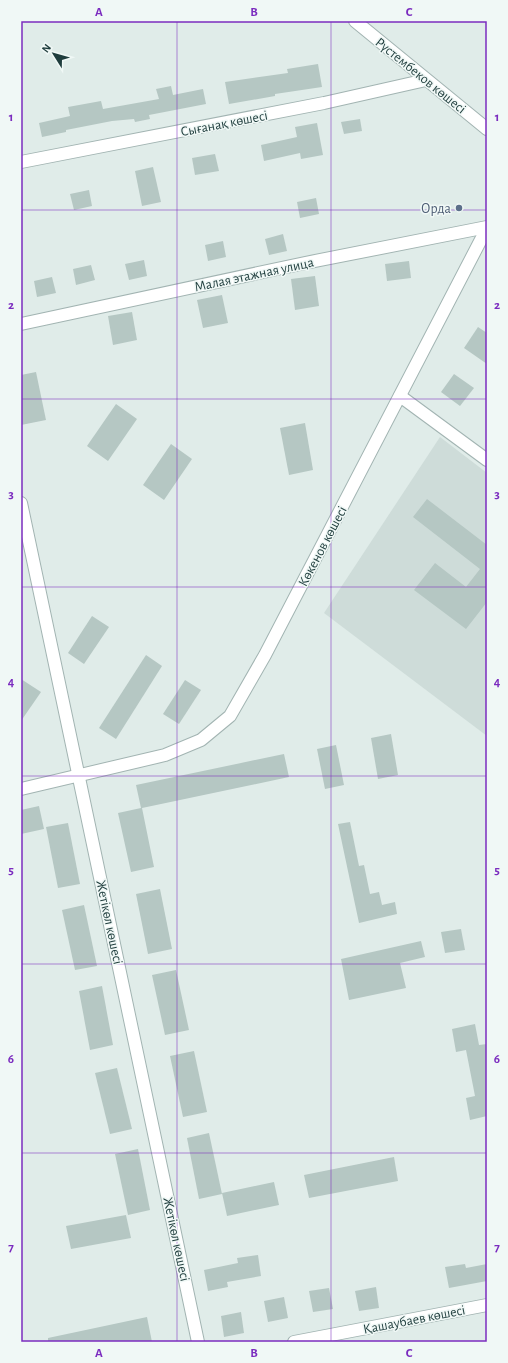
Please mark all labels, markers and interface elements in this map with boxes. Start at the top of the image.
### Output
text: A [95,6,103,19]
text: B [250,6,258,19]
text: C [406,6,413,19]
north arrow [34,34,74,74]
street label: Рүстембеков көшесі [372,35,468,116]
text: N [40,42,53,55]
street label: Сығанақ көшесі [179,109,269,139]
text: 1 [9,111,13,124]
text: 1 [495,111,499,124]
place label: Орда [421,202,452,216]
marker: Орда [454,203,464,213]
street label: Малая этажная улица [193,255,316,294]
text: 2 [8,299,14,312]
text: 2 [494,299,500,312]
text: 3 [8,488,14,501]
text: 3 [494,488,500,501]
street label: Көкенов көшесі [296,504,350,589]
text: 4 [8,676,15,689]
text: 4 [494,676,501,689]
text: 5 [8,864,14,877]
text: 5 [494,864,500,877]
street label: Жетікөл көшесі [93,879,125,966]
text: 6 [8,1053,14,1066]
text: 6 [494,1053,500,1066]
street label: Жетікөл көшесі [160,1196,192,1283]
text: 7 [8,1241,14,1254]
text: 7 [494,1241,500,1254]
street label: Қашаубаев көшесі [362,1303,467,1337]
text: A [95,1347,103,1360]
text: B [250,1347,258,1360]
text: C [406,1347,413,1360]

